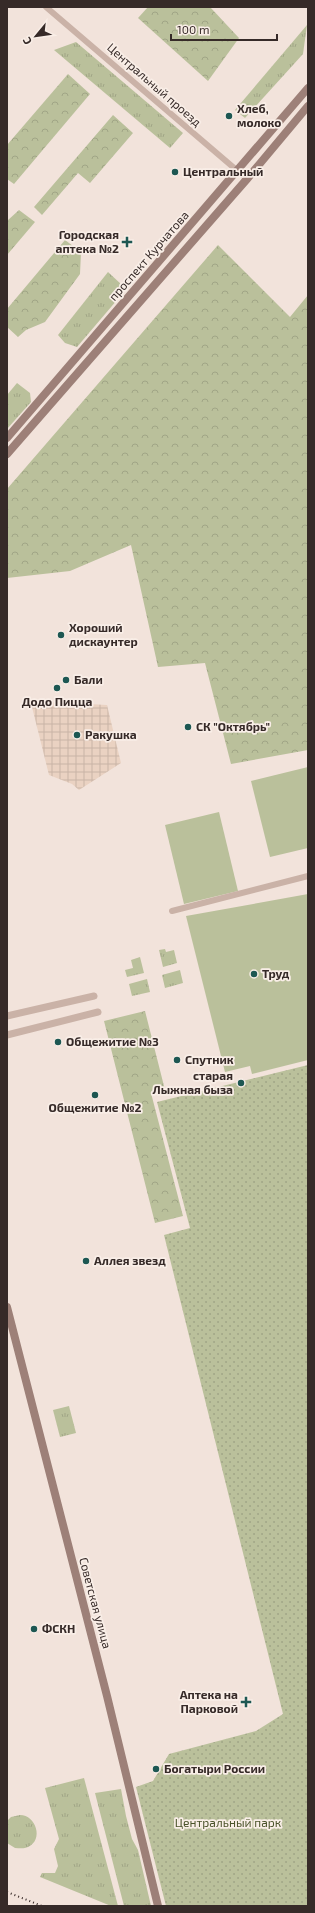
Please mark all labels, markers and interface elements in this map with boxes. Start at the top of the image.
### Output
north arrow [16,16,56,56]
scale bar [171,16,277,42]
text: 100 m [177,22,209,36]
text: С [19,35,34,47]
street label: Центральный проезд [105,40,204,129]
place label: Хлеб, молоко [237,101,281,129]
marker: Хлеб, молоко [224,111,234,121]
place label: Центральный [183,164,263,178]
marker: Центральный [170,167,180,177]
street label: проспект Курчатова [105,208,192,304]
place label: Городская аптека №2 [56,227,119,255]
marker: Городская аптека №2 [122,237,132,247]
place label: Хороший дискаунтер [69,620,138,648]
marker: Хороший дискаунтер [56,630,66,640]
place label: Бали [74,672,103,686]
marker: Бали [61,675,71,685]
marker: Додо Пицца [52,683,62,693]
place label: Додо Пицца [22,694,92,708]
place label: СК "Октябрь" [196,719,270,733]
marker: СК "Октябрь" [183,722,193,732]
place label: Ракушка [85,727,137,741]
marker: Ракушка [72,730,82,740]
place label: Труд [262,966,290,980]
marker: Труд [249,969,259,979]
place label: Общежитие №3 [66,1034,159,1048]
marker: Общежитие №3 [53,1037,63,1047]
place label: Спутник [185,1052,234,1066]
marker: Спутник [172,1055,182,1065]
place label: старая Лыжная быза [152,1068,233,1096]
marker: старая Лыжная быза [236,1078,246,1088]
marker: Общежитие №2 [90,1090,100,1100]
place label: Общежитие №2 [49,1100,141,1114]
place label: Аллея звезд [94,1253,166,1267]
marker: Аллея звезд [81,1256,91,1266]
street label: Советская улица [76,1556,115,1650]
place label: ФСКН [42,1621,75,1635]
marker: ФСКН [29,1624,39,1634]
place label: Аптека на Парковой [180,1687,238,1715]
marker: Аптека на Парковой [241,1697,251,1707]
place label: Богатыри России [164,1761,265,1775]
marker: Богатыри России [151,1764,161,1774]
park label: Центральный парк [175,1815,282,1829]

